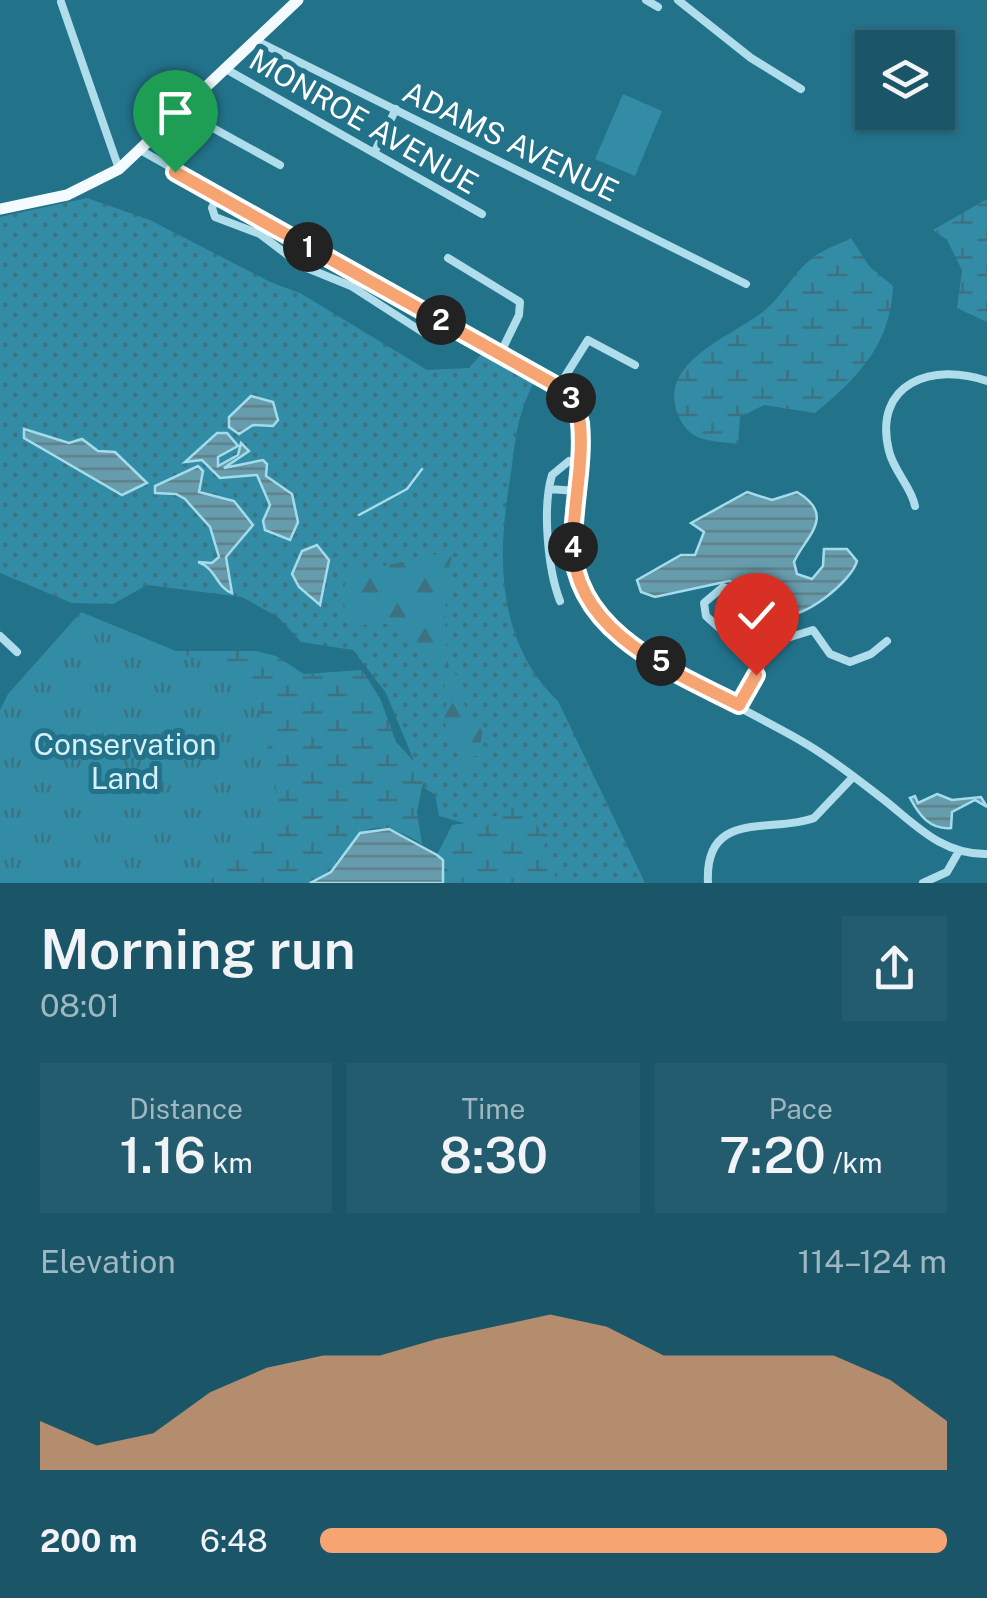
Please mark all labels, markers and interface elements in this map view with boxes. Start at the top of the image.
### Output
map controls [855,30,955,130]
button: layers [855,30,955,130]
street label: MONROE AVENUE [243,41,485,201]
pin [133,70,218,173]
street label: ADAMS AVENUE [397,73,625,209]
icon: arrive [148,85,203,140]
pin: 1 [283,222,333,272]
text: 1 [302,230,314,263]
pin: 2 [416,295,466,345]
text: 2 [432,303,450,336]
pin: 3 [546,373,596,423]
text: 3 [562,381,580,414]
pin: 4 [548,522,598,572]
text: 4 [564,530,582,563]
pin [714,573,799,676]
icon: check [729,588,784,643]
pin: 5 [636,636,686,686]
text: 5 [652,644,670,677]
park label: Conservation Land [33,726,217,796]
button: share [842,916,947,1021]
text: Morning run [40,917,356,981]
text: 08:01 [40,987,120,1024]
text: Distance [129,1092,243,1125]
text: Time [462,1092,525,1125]
text: Pace [769,1092,833,1125]
text: 1.16 [120,1125,206,1184]
text: 8:30 [439,1125,548,1184]
text: 7:20 [719,1125,826,1184]
text: km [206,1146,253,1179]
text: /km [826,1146,882,1179]
text: Elevation [40,1243,176,1280]
text: 114–124 m [798,1243,947,1280]
text: 200 m [40,1522,137,1559]
text: 6:48 [200,1522,268,1559]

